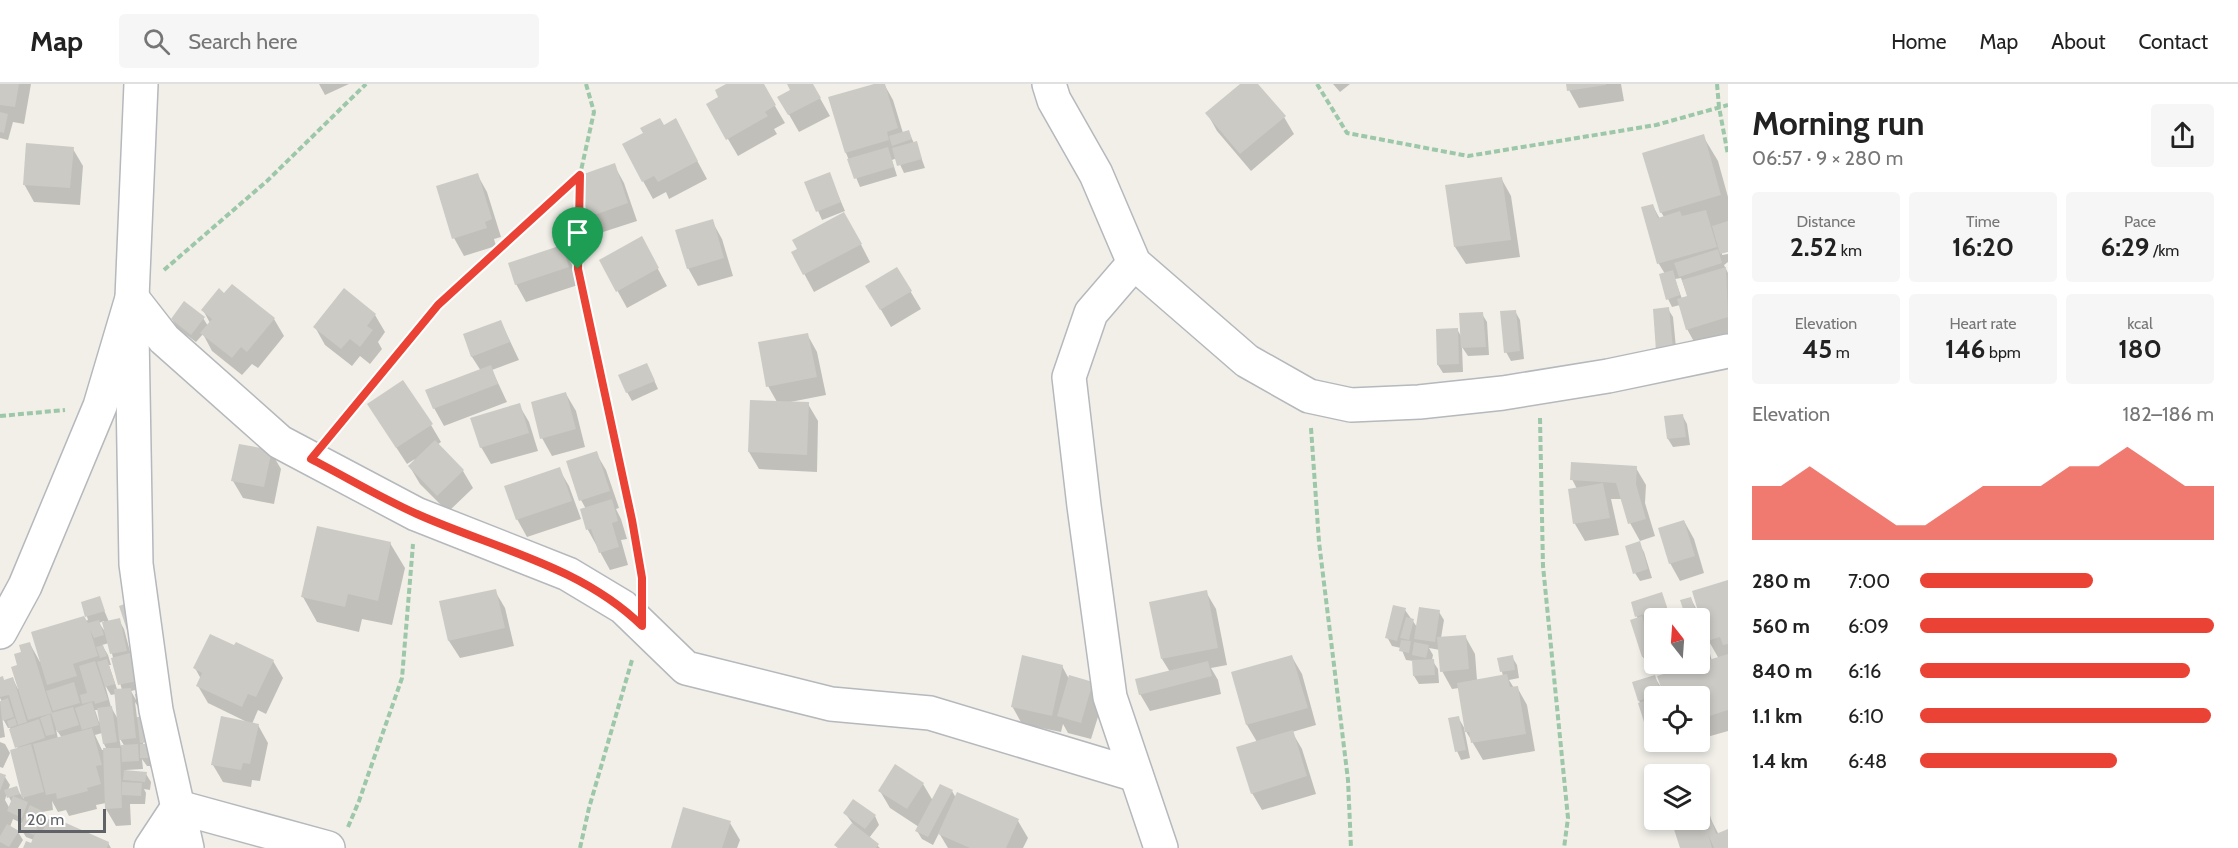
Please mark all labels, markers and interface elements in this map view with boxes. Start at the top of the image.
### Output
search box [119,14,539,68]
text: Map [30,24,83,58]
icon: search [140,25,173,58]
text: Search here [188,28,297,55]
text: Home [1891,29,1947,54]
text: Map [1980,29,2018,54]
text: About [2051,29,2105,54]
text: Contact [2138,29,2208,54]
text: Morning run [1752,103,1924,143]
button: share [2151,104,2214,167]
text: 06:57 · 9 × 280 m [1752,146,1903,170]
pin [552,207,603,269]
text: Distance [1797,212,1855,231]
text: Time [1966,212,2000,231]
text: Pace [2124,212,2156,231]
icon: arrive [561,216,594,249]
text: 2.52 [1790,231,1837,263]
text: 16:20 [1952,231,2014,263]
text: 6:29 [2101,231,2149,263]
text: km [1837,241,1862,260]
text: /km [2149,241,2179,260]
text: Elevation [1795,314,1857,333]
text: Heart rate [1950,314,2016,333]
text: kcal [2127,314,2153,333]
text: 45 [1802,333,1832,365]
text: 146 [1945,333,1985,365]
text: 180 [2118,333,2162,365]
text: m [1832,343,1850,362]
text: bpm [1985,343,2021,362]
text: Elevation [1752,402,1830,426]
text: 182–186 m [2123,402,2214,426]
text: 280 m [1752,569,1811,593]
text: 7:00 [1848,569,1890,593]
north arrow [1644,608,1710,674]
map controls [1644,608,1710,830]
text: 560 m [1752,614,1810,638]
text: 6:09 [1848,614,1889,638]
text: 840 m [1752,659,1813,683]
text: 6:16 [1848,659,1881,683]
button: locate [1644,686,1710,752]
text: 1.1 km [1752,704,1802,728]
text: 6:10 [1848,704,1884,728]
text: 1.4 km [1752,749,1808,773]
text: 6:48 [1848,749,1887,773]
button: layers [1644,764,1710,830]
scale bar [18,806,106,834]
text: 20 m [27,810,64,829]

